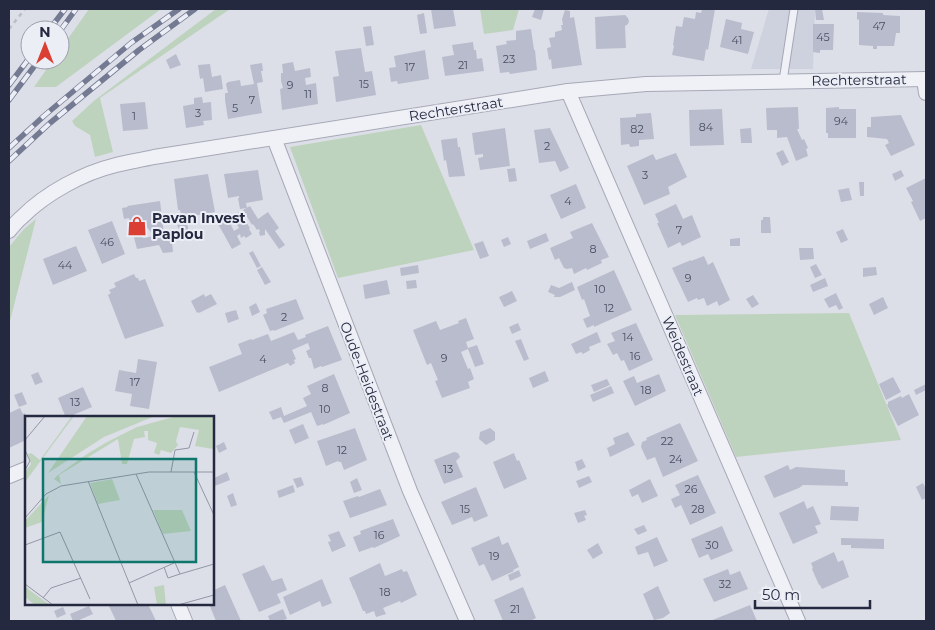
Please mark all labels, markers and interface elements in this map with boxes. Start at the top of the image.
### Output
house number: 47 [872,19,886,33]
north arrow [20,20,70,70]
text: N [39,23,51,41]
house number: 45 [816,30,830,44]
house number: 41 [732,33,742,47]
house number: 23 [503,52,515,66]
house number: 21 [458,58,468,72]
house number: 17 [405,60,415,74]
street label: Rechterstraat [811,70,907,90]
house number: 15 [359,77,369,91]
house number: 9 [287,78,294,92]
house number: 11 [304,87,312,101]
house number: 7 [249,93,255,107]
street label: Rechterstraat [408,93,505,125]
house number: 5 [232,101,238,115]
house number: 3 [195,106,201,120]
house number: 1 [132,109,136,123]
house number: 94 [834,114,849,128]
house number: 84 [699,120,714,134]
house number: 82 [630,122,644,136]
house number: 2 [544,139,550,153]
house number: 3 [642,168,648,182]
house number: 4 [564,194,572,208]
place label: Pavan Invest Paplou [152,209,246,243]
shop icon: Pavan Invest Paplou [126,215,148,237]
house number: 7 [676,223,682,237]
house number: 46 [100,235,114,249]
house number: 8 [589,242,597,256]
house number: 44 [58,258,73,272]
house number: 9 [685,271,692,285]
house number: 10 [594,282,606,296]
house number: 12 [604,301,614,315]
house number: 2 [281,310,287,324]
street label: Weidestraat [658,313,708,399]
street label: Oude-Heidestraat [336,319,398,443]
house number: 14 [622,330,634,344]
house number: 16 [630,349,641,363]
house number: 9 [441,351,448,365]
house number: 4 [259,352,267,366]
house number: 17 [130,375,140,389]
house number: 8 [321,381,329,395]
house number: 18 [641,383,652,397]
house number: 13 [70,395,80,409]
house number: 10 [319,402,331,416]
inset map [25,416,214,605]
house number: 22 [661,434,673,448]
house number: 12 [337,443,347,457]
house number: 24 [669,452,683,466]
house number: 13 [443,462,453,476]
house number: 26 [685,482,698,496]
house number: 15 [460,502,470,516]
house number: 28 [691,502,705,516]
house number: 16 [374,528,385,542]
house number: 30 [705,538,719,552]
house number: 19 [489,549,500,563]
house number: 32 [719,577,731,591]
scale bar [755,578,870,610]
house number: 18 [380,585,391,599]
text: 50 m [762,585,800,604]
house number: 21 [510,602,520,616]

